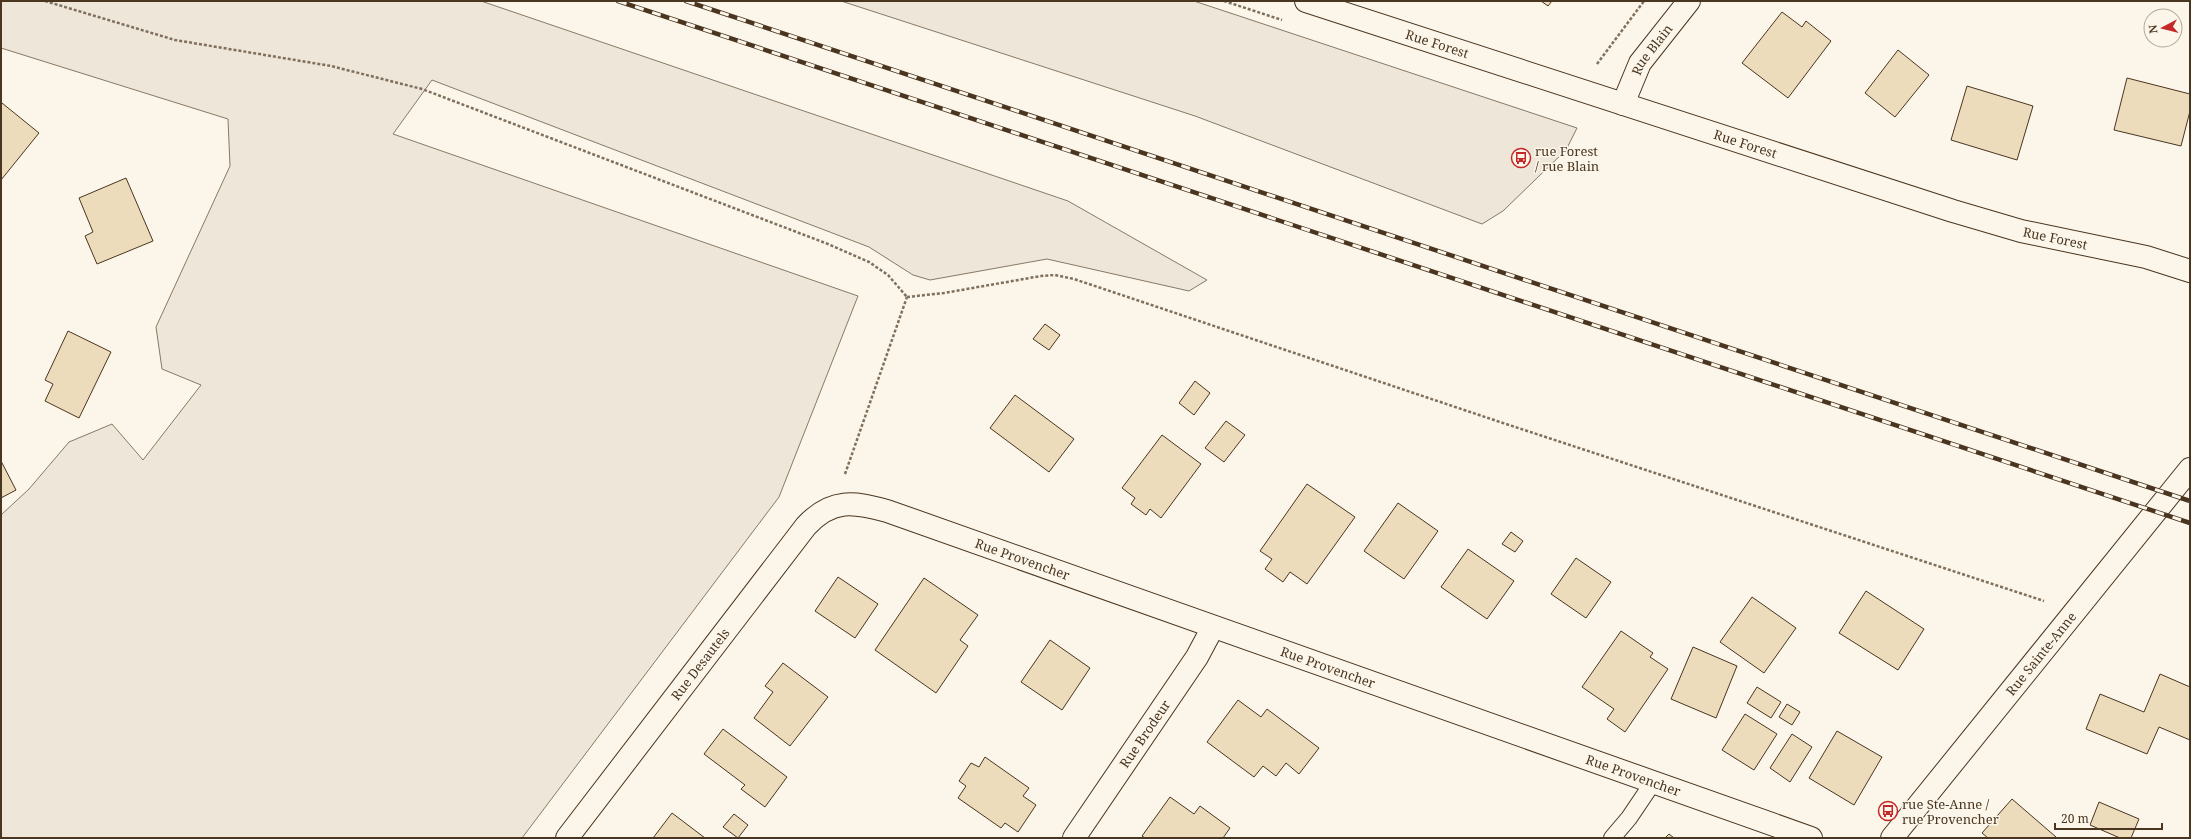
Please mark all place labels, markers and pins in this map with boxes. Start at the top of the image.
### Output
place label: rue Forest / rue Blain [1535,142,1600,175]
bus stop icon: rue Forest / rue Blain [1510,147,1532,169]
place label: rue Ste-Anne / rue Provencher [1902,795,1999,828]
bus stop icon: rue Ste-Anne / rue Provencher [1877,800,1899,822]

